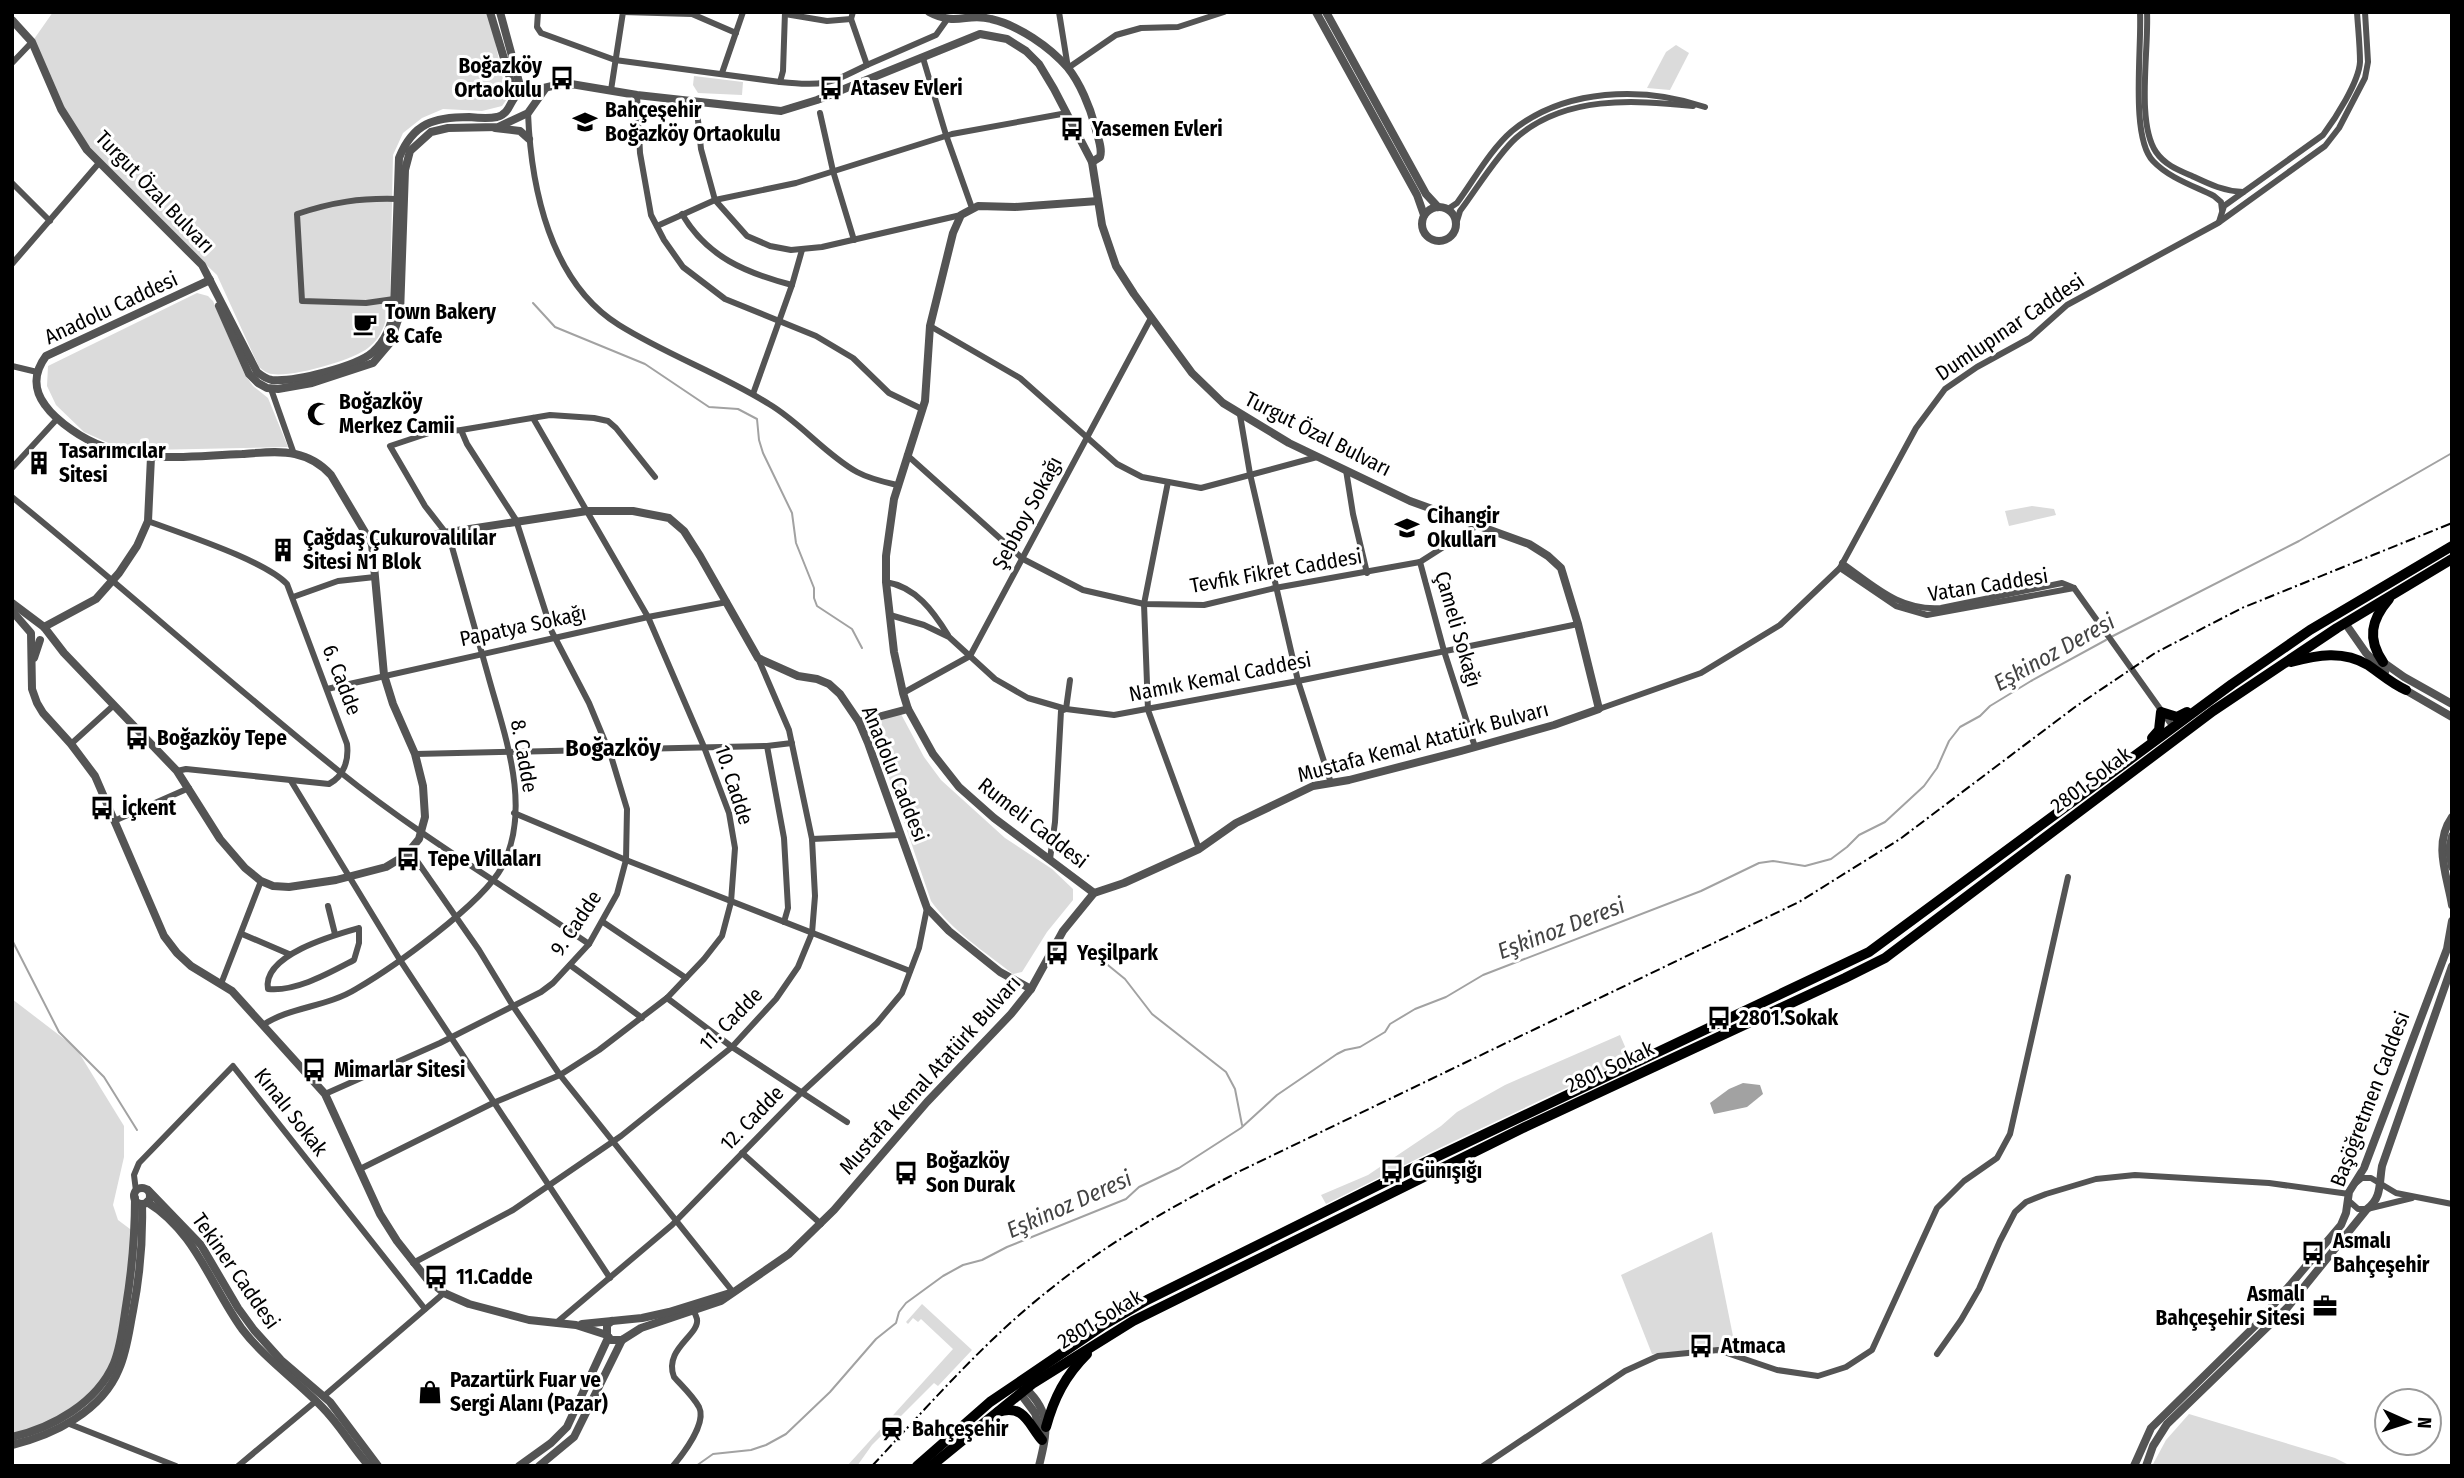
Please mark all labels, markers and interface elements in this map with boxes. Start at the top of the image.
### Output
place label: Boğazköy Ortaokulu [454,53,543,103]
bus stop icon: Boğazköy Ortaokulu [548,64,576,92]
bus stop icon: Atasev Evleri [817,74,845,102]
place label: Atasev Evleri [850,75,963,101]
place label: Bahçeşehir Boğazköy Ortaokulu [605,97,781,147]
school or university icon: Bahçeşehir Boğazköy Ortaokulu [571,108,599,136]
bus stop icon: Yasemen Evleri [1058,115,1086,143]
place label: Yasemen Evleri [1091,116,1223,142]
street label: Turgut Özal Bulvarı [90,125,220,259]
street label: Anadolu Caddesi [40,266,182,350]
street label: Dumlupınar Caddesi [1931,268,2089,386]
place label: Town Bakery & Cafe [385,299,497,349]
cafe icon: Town Bakery & Cafe [351,310,379,338]
street label: Turgut Özal Bulvarı [1241,386,1395,482]
place label: Boğazköy Merkez Camii [339,389,455,439]
mosque icon: Boğazköy Merkez Camii [305,400,333,428]
place label: Tasarımcılar Sitesi [59,438,166,488]
building icon: Tasarımcılar Sitesi [25,449,53,477]
street label: Şebboy Sokağı [986,452,1068,574]
place label: Cihangir Okulları [1427,503,1500,553]
school or university icon: Cihangir Okulları [1393,514,1421,542]
place label: Çağdaş Çukurovalılılar Sitesi N1 Blok [303,525,497,575]
building icon: Çağdaş Çukurovalılılar Sitesi N1 Blok [269,536,297,564]
street label: Tevfik Fikret Caddesi [1188,543,1364,599]
street label: Vatan Caddesi [1926,563,2050,607]
street label: Çameli Sokağı [1429,568,1487,690]
street label: Papatya Sokağı [457,600,589,652]
water label: Eşkinoz Deresi [1989,607,2120,697]
street label: 6. Cadde [317,641,367,719]
street label: Namık Kemal Caddesi [1127,647,1313,707]
street label: Mustafa Kemal Atatürk Bulvarı [1295,696,1551,788]
street label: Anadolu Caddesi [856,702,934,846]
street label: 8. Cadde [505,718,543,794]
bus stop icon: Boğazköy Tepe [123,724,151,752]
place label: Boğazköy Tepe [157,725,287,751]
district label: Boğazköy [565,734,661,762]
street label: 2801 Sokak [2046,741,2137,819]
street label: 10. Cadde [709,742,759,828]
street label: Rumeli Caddesi [973,772,1093,874]
bus stop icon: İçkent [88,794,116,822]
place label: İçkent [122,794,177,821]
bus stop icon: Tepe Villaları [394,845,422,873]
place label: Tepe Villaları [428,846,541,872]
street label: 9. Cadde [545,885,607,961]
water label: Eşkinoz Deresi [1493,891,1629,965]
bus stop icon: Yeşilpark [1043,939,1071,967]
place label: Yeşilpark [1076,940,1158,966]
street label: Mustafa Kemal Atatürk Bulvarı [834,970,1026,1180]
street label: 11. Cadde [694,982,768,1056]
bus stop icon: 2801.Sokak [1705,1004,1733,1032]
place label: 2801.Sokak [1738,1005,1838,1031]
street label: Başöğretmen Caddesi [2325,1008,2415,1190]
street label: 2801 Sokak [1562,1035,1658,1099]
bus stop icon: Mimarlar Sitesi [300,1056,328,1084]
place label: Mimarlar Sitesi [334,1057,465,1083]
street label: Kınalı Sokak [249,1063,333,1161]
street label: 12. Cadde [715,1080,789,1156]
place label: Boğazköy Son Durak [926,1148,1015,1198]
bus stop icon: Günışığı [1378,1157,1406,1185]
place label: Günışığı [1412,1158,1482,1184]
bus stop icon: Boğazköy Son Durak [892,1159,920,1187]
water label: Eşkinoz Deresi [1002,1164,1136,1244]
street label: Tekiner Caddesi [186,1208,286,1334]
place label: Asmalı Bahçeşehir [2332,1228,2430,1278]
bus stop icon: Asmalı Bahçeşehir [2299,1239,2327,1267]
bus stop icon: 11.Cadde [422,1263,450,1291]
place label: 11.Cadde [456,1264,533,1290]
place label: Asmalı Bahçeşehir Sitesi [2155,1281,2305,1331]
street label: 2801 Sokak [1053,1283,1147,1354]
office icon: Asmalı Bahçeşehir Sitesi [2311,1292,2339,1320]
bus stop icon: Atmaca [1687,1332,1715,1360]
place label: Atmaca [1720,1333,1786,1359]
place label: Pazartürk Fuar ve Sergi Alanı (Pazar) [450,1367,608,1417]
shop icon: Pazartürk Fuar ve Sergi Alanı (Pazar) [416,1378,444,1406]
north arrow [2373,1387,2443,1457]
station icon: Bahçeşehir [878,1415,906,1443]
place label: Bahçeşehir [912,1416,1009,1442]
text: N [2413,1417,2436,1429]

